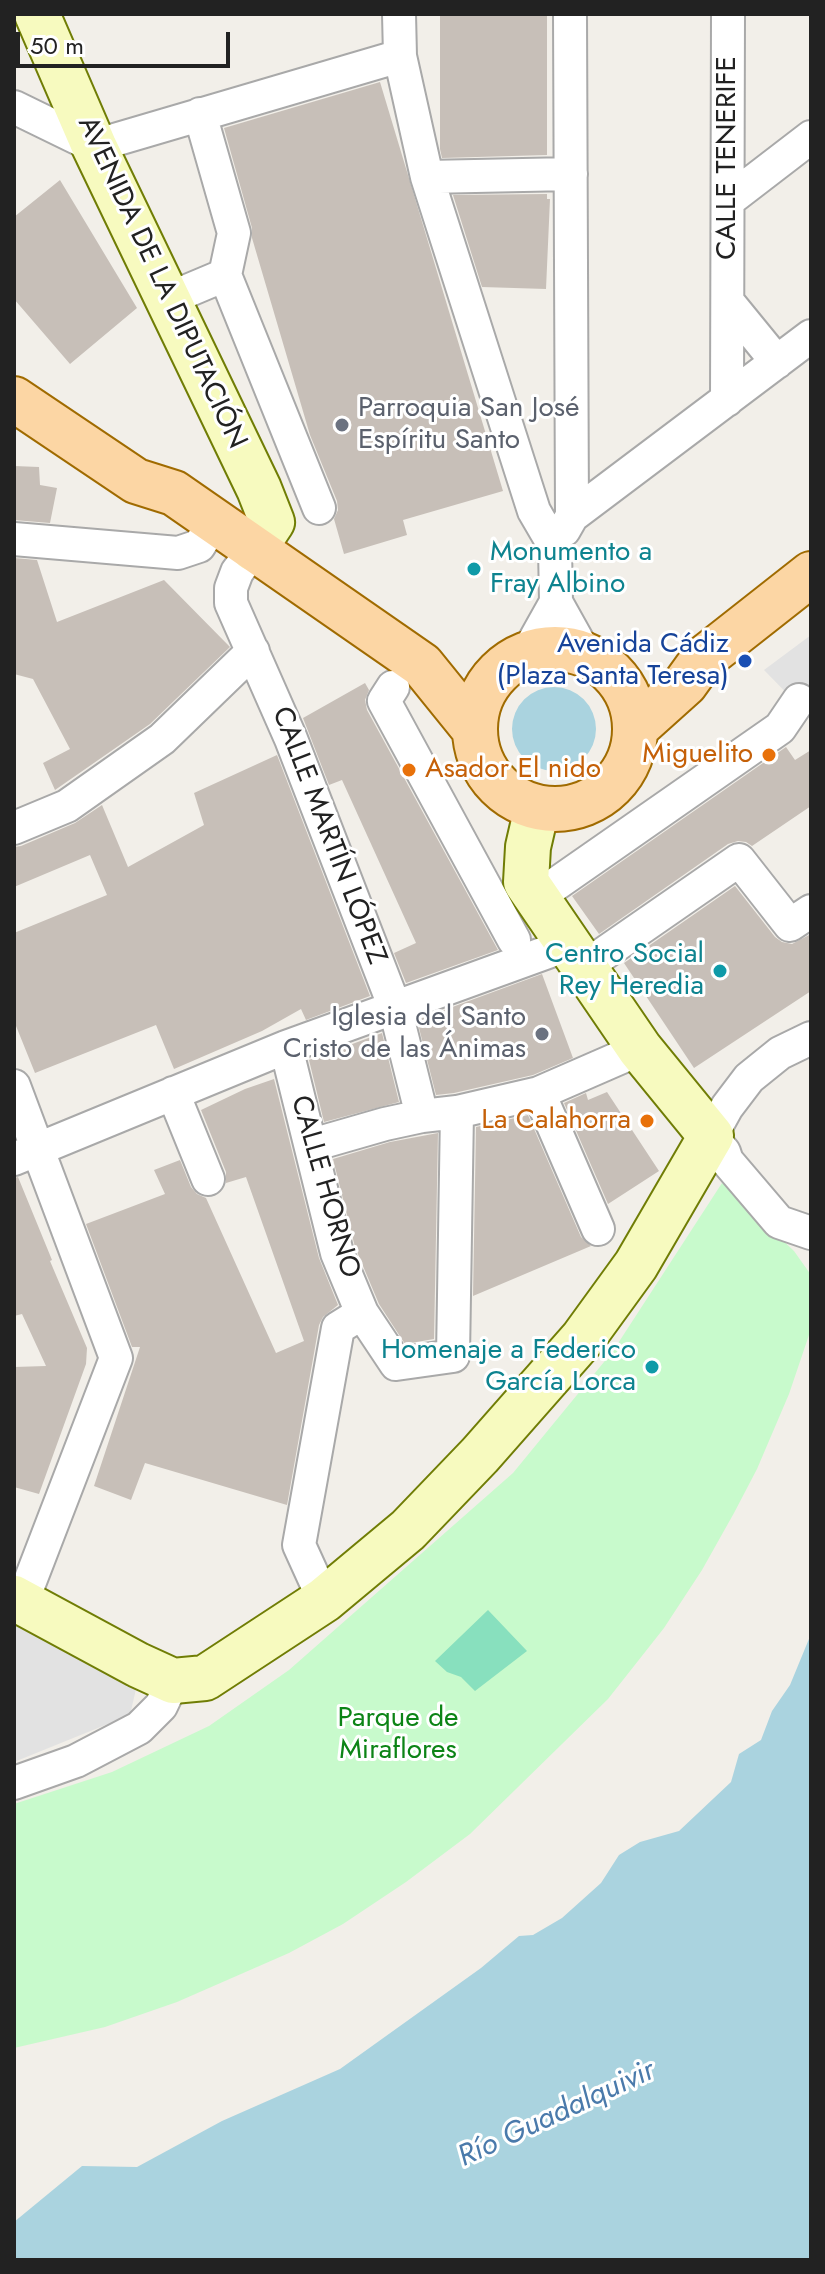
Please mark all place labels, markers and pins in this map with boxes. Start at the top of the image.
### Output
place label: Parroquia San José Espíritu Santo [358,392,579,458]
marker: Parroquia San José Espíritu Santo [333,416,351,434]
place label: Monumento a Fray Albino [490,536,652,602]
marker: Monumento a Fray Albino [465,560,483,578]
place label: Avenida Cádiz (Plaza Santa Teresa) [497,628,729,694]
marker: Avenida Cádiz (Plaza Santa Teresa) [736,652,754,670]
place label: Miguelito [642,738,753,772]
marker: Miguelito [760,746,778,764]
place label: Asador El nido [425,753,601,787]
marker: Asador El nido [400,761,418,779]
place label: Centro Social Rey Heredia [545,938,704,1004]
marker: Centro Social Rey Heredia [711,962,729,980]
place label: Iglesia del Santo Cristo de las Ánimas [283,1001,526,1067]
marker: Iglesia del Santo Cristo de las Ánimas [533,1025,551,1043]
place label: La Calahorra [481,1104,631,1138]
marker: La Calahorra [638,1112,656,1130]
place label: Homenaje a Federico García Lorca [381,1334,636,1400]
marker: Homenaje a Federico García Lorca [643,1358,661,1376]

